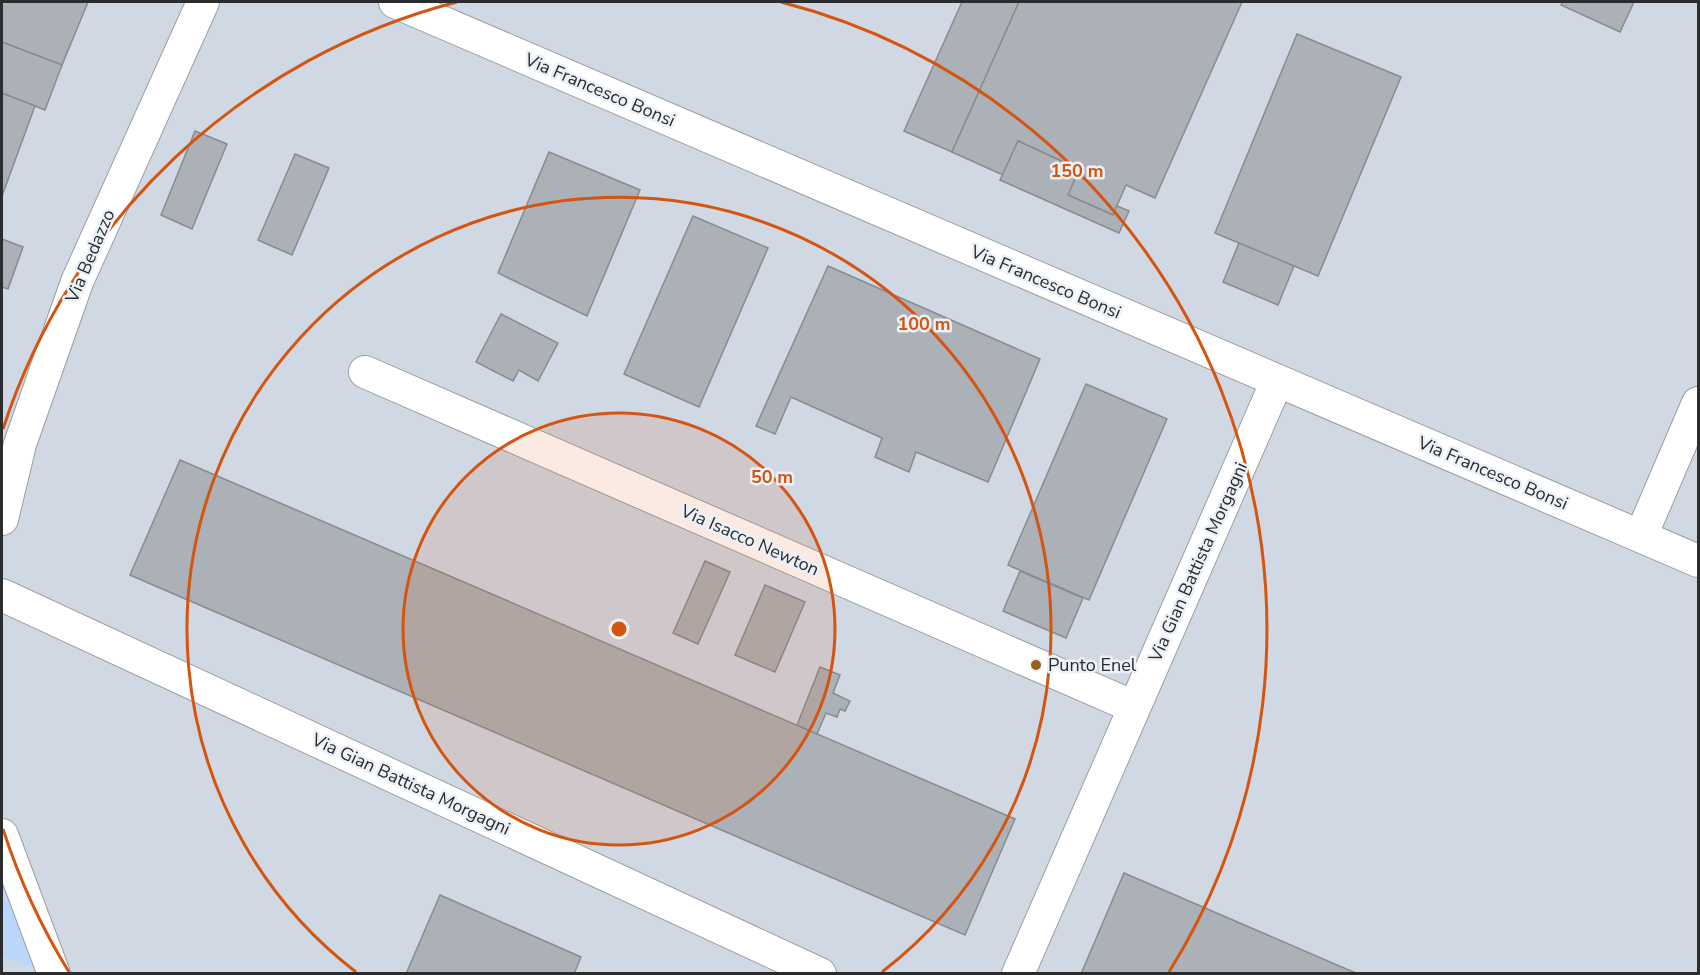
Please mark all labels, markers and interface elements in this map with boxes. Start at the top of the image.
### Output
street label: Via Francesco Bonsi [520,47,679,132]
text: 150 m [1050,159,1104,183]
street label: Via Bedazzo [59,206,120,307]
street label: Via Francesco Bonsi [966,239,1125,324]
text: 100 m [897,312,951,336]
street label: Via Francesco Bonsi [1413,430,1572,515]
street label: Via Gian Battista Morgagni [1143,458,1253,667]
text: 50 m [751,465,793,489]
street label: Via Isacco Newton [676,498,823,581]
centre of rings [609,619,629,639]
place label: Punto Enel [1048,653,1137,677]
marker: Punto Enel [1029,658,1043,672]
street label: Via Gian Battista Morgagni [307,727,514,841]

